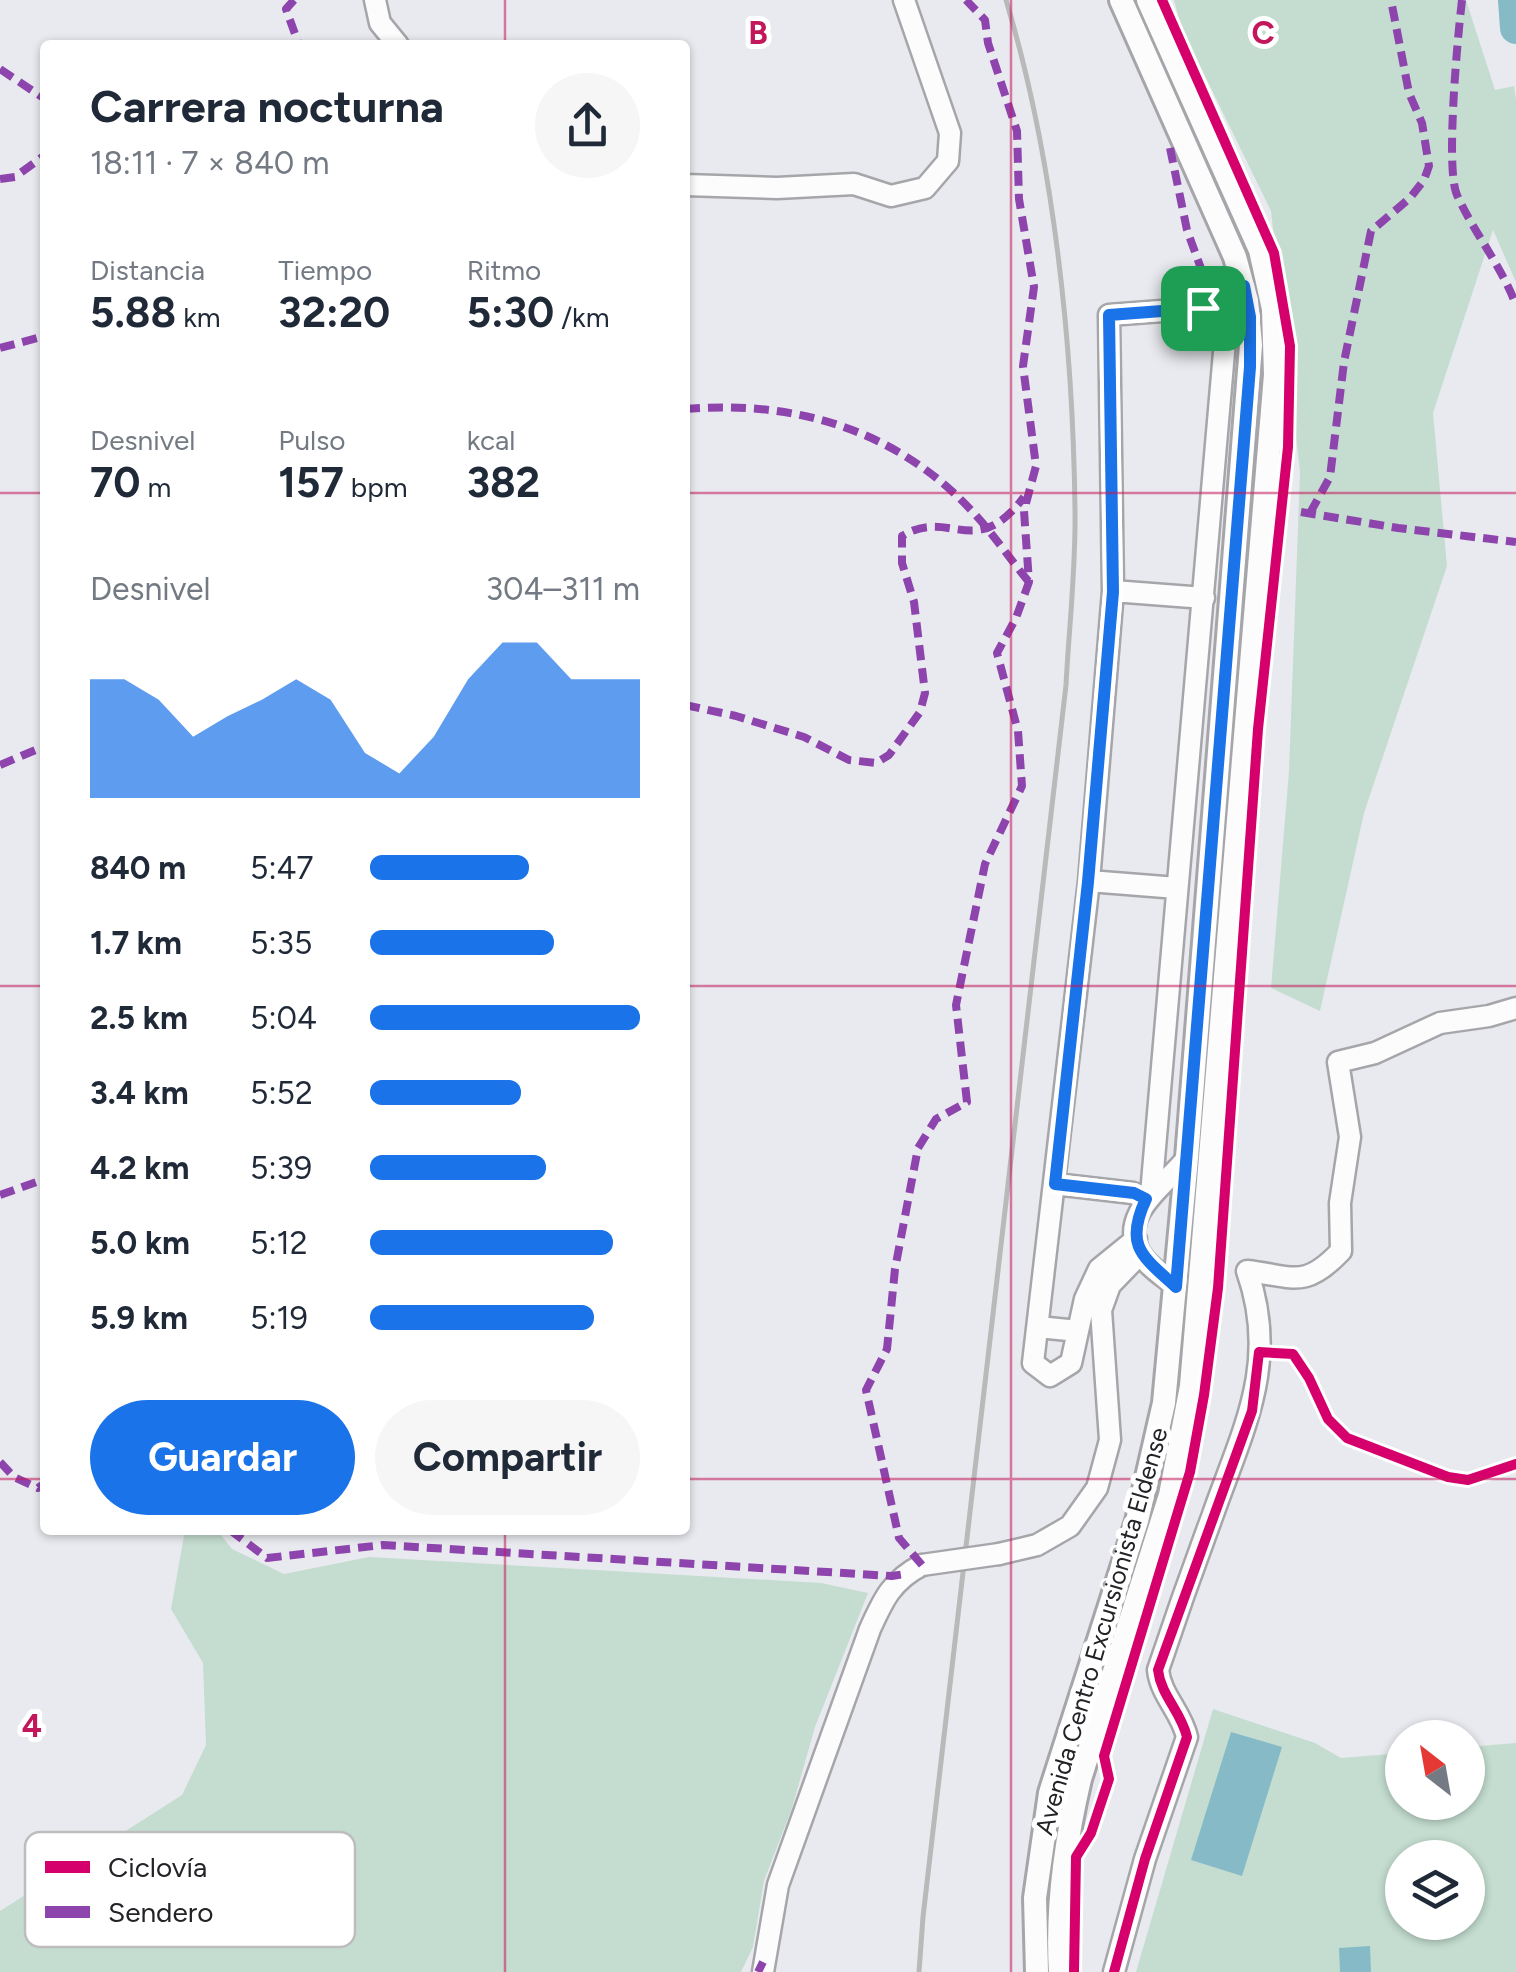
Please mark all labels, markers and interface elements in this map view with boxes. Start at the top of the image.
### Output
text: B [748,14,768,52]
text: C [1251,14,1275,52]
button: share [535,73,640,178]
text: Carrera nocturna [90,79,444,133]
text: 18:11 · 7 × 840 m [90,144,329,182]
text: Distancia [90,253,205,287]
text: Tiempo [278,253,372,287]
text: Ritmo [467,253,541,287]
pin [1161,266,1246,351]
icon: arrive [1176,281,1231,336]
text: 5.88 [90,287,176,338]
text: 32:20 [278,287,390,338]
text: 5:30 [467,287,554,338]
text: km [176,300,221,334]
text: /km [554,300,610,334]
text: Desnivel [90,423,195,457]
text: Pulso [278,423,346,457]
text: kcal [467,423,516,457]
text: 70 [90,457,141,508]
text: 157 [278,457,344,508]
text: 382 [467,457,540,508]
text: m [141,470,171,504]
text: bpm [344,470,408,504]
text: Desnivel [90,570,210,608]
text: 304–311 m [486,570,640,608]
text: 840 m [90,849,186,887]
text: 5:47 [250,849,314,887]
text: 1.7 km [90,924,182,962]
text: 5:35 [250,924,312,962]
text: 2.5 km [90,999,188,1037]
text: 5:04 [250,999,317,1037]
text: 3.4 km [90,1074,189,1112]
text: 5:52 [250,1074,313,1112]
text: 4.2 km [90,1149,189,1187]
text: 5:39 [250,1149,312,1187]
text: 5.0 km [90,1224,190,1262]
text: 5:12 [250,1224,308,1262]
text: 5.9 km [90,1299,188,1337]
text: 5:19 [250,1299,308,1337]
button: Guardar [90,1400,355,1515]
button: Compartir [375,1400,640,1515]
street label: Avenida Centro Excursionista Eldense [1028,1424,1174,1838]
text: 4 [22,1707,42,1745]
north arrow [1385,1720,1485,1820]
map controls [1385,1720,1485,1940]
legend [25,1832,355,1947]
button: layers [1385,1840,1485,1940]
text: Ciclovía [108,1850,207,1884]
text: Sendero [108,1895,214,1929]

